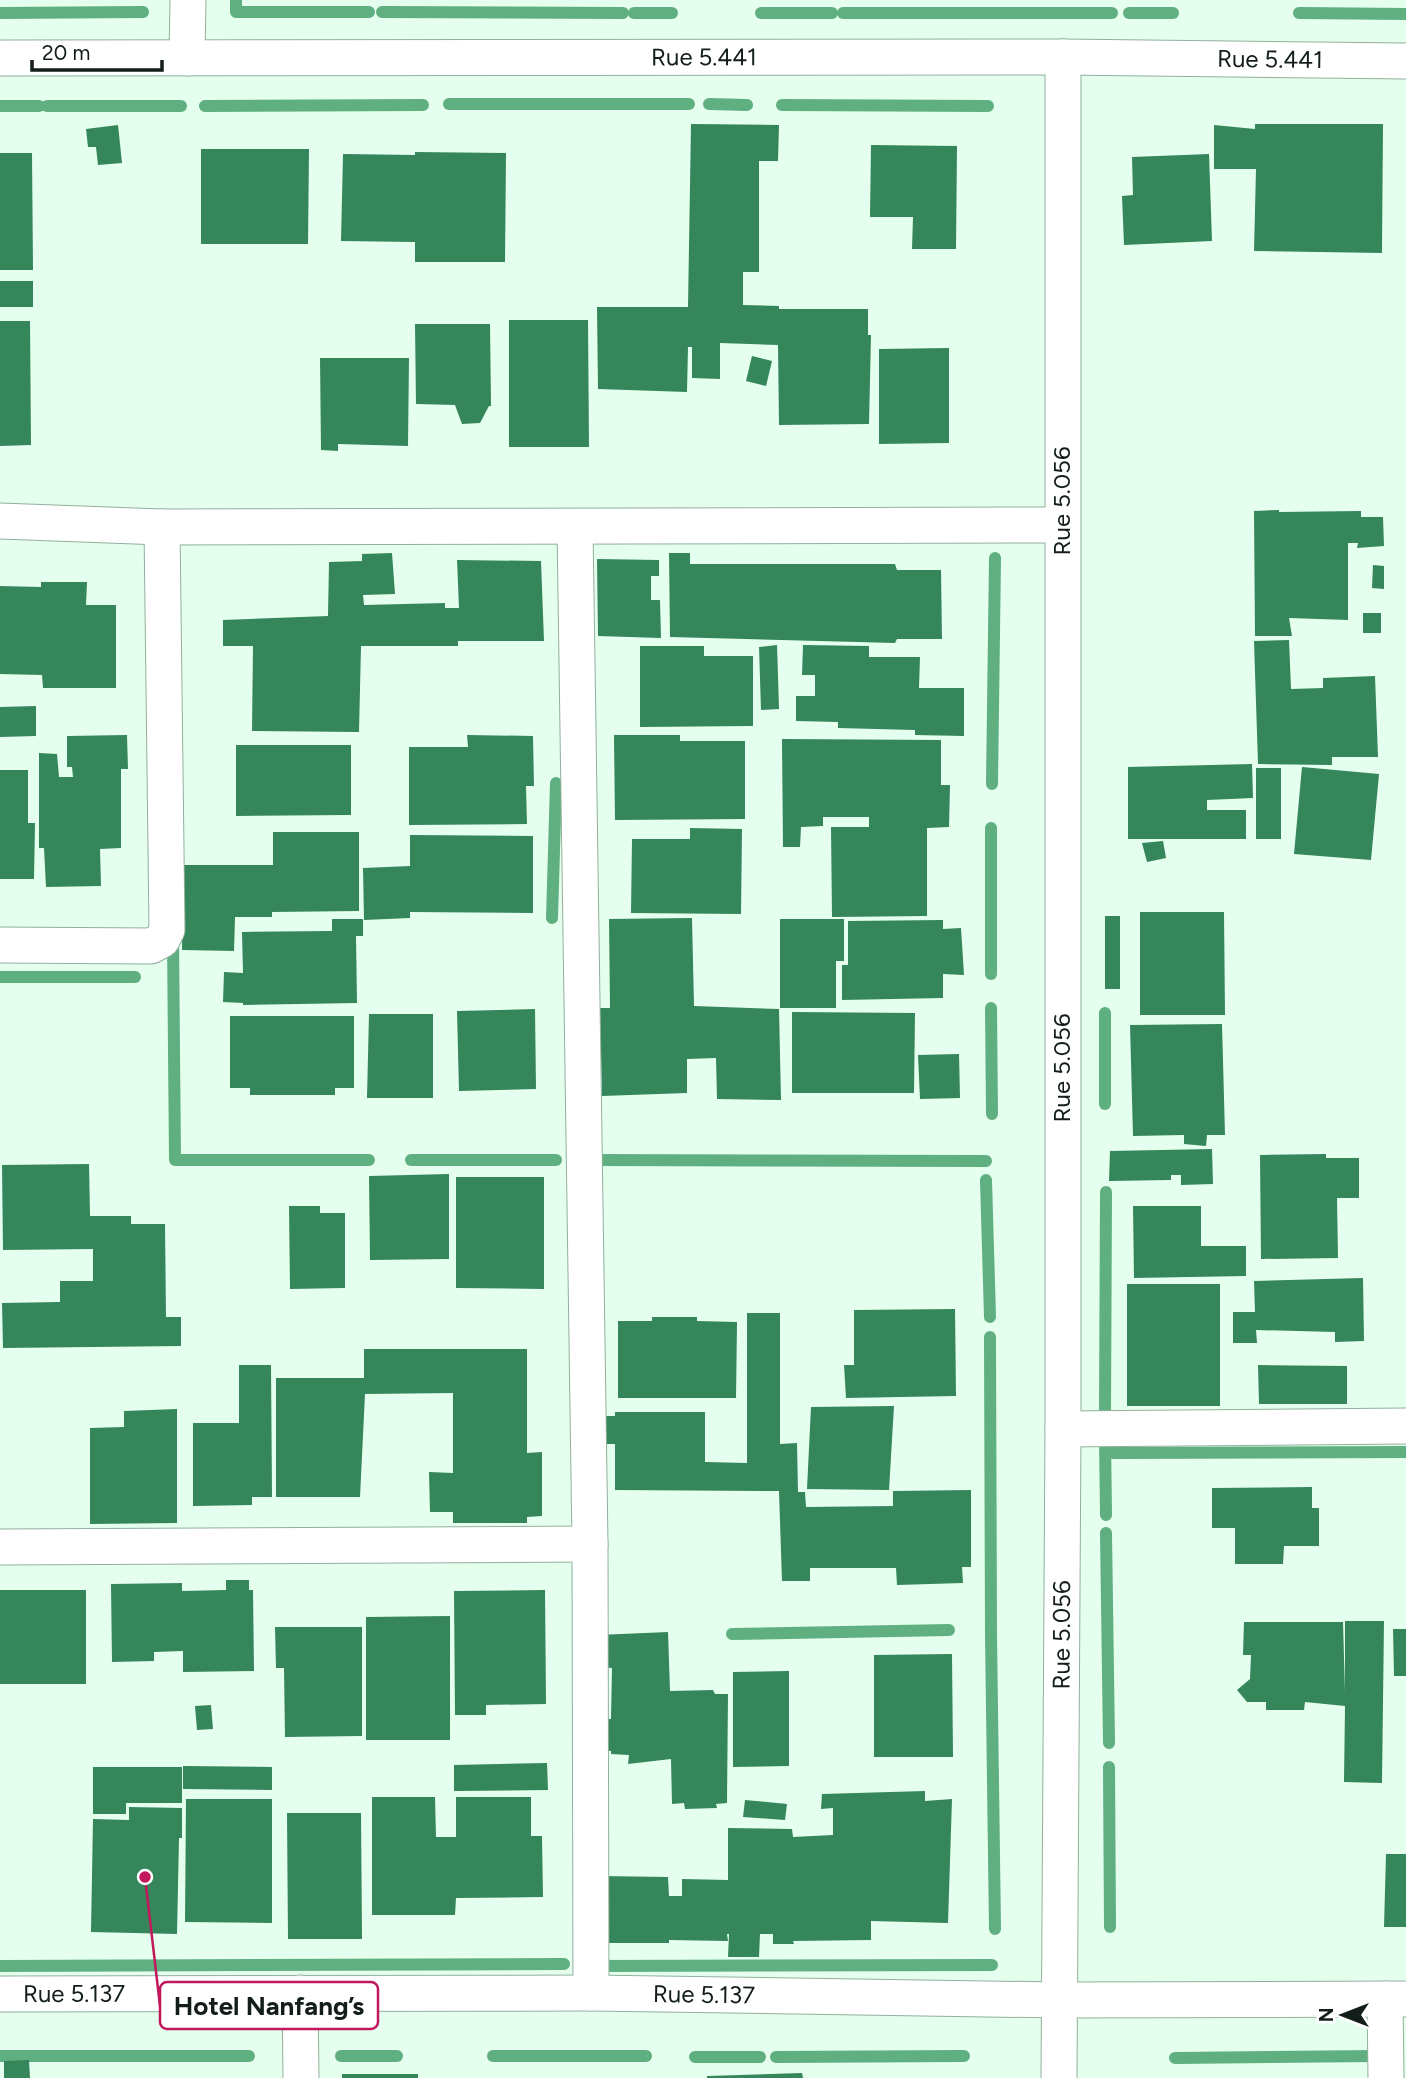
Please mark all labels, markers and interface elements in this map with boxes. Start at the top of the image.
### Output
scale bar [32,28,161,72]
text: 20 m [42,40,90,65]
street label: Rue 5.441 [651,42,757,71]
street label: Rue 5.441 [1217,44,1323,74]
street label: Rue 5.056 [1047,446,1076,556]
street label: Rue 5.056 [1047,1013,1076,1123]
street label: Rue 5.056 [1046,1580,1076,1690]
street label: Rue 5.137 [23,1979,125,2008]
street label: Rue 5.137 [653,1979,755,2009]
north arrow [1308,1980,1378,2050]
callout: Hotel Nanfang’s [160,1982,378,2029]
text: Hotel Nanfang’s [174,1990,364,2022]
text: N [1315,2008,1338,2022]

